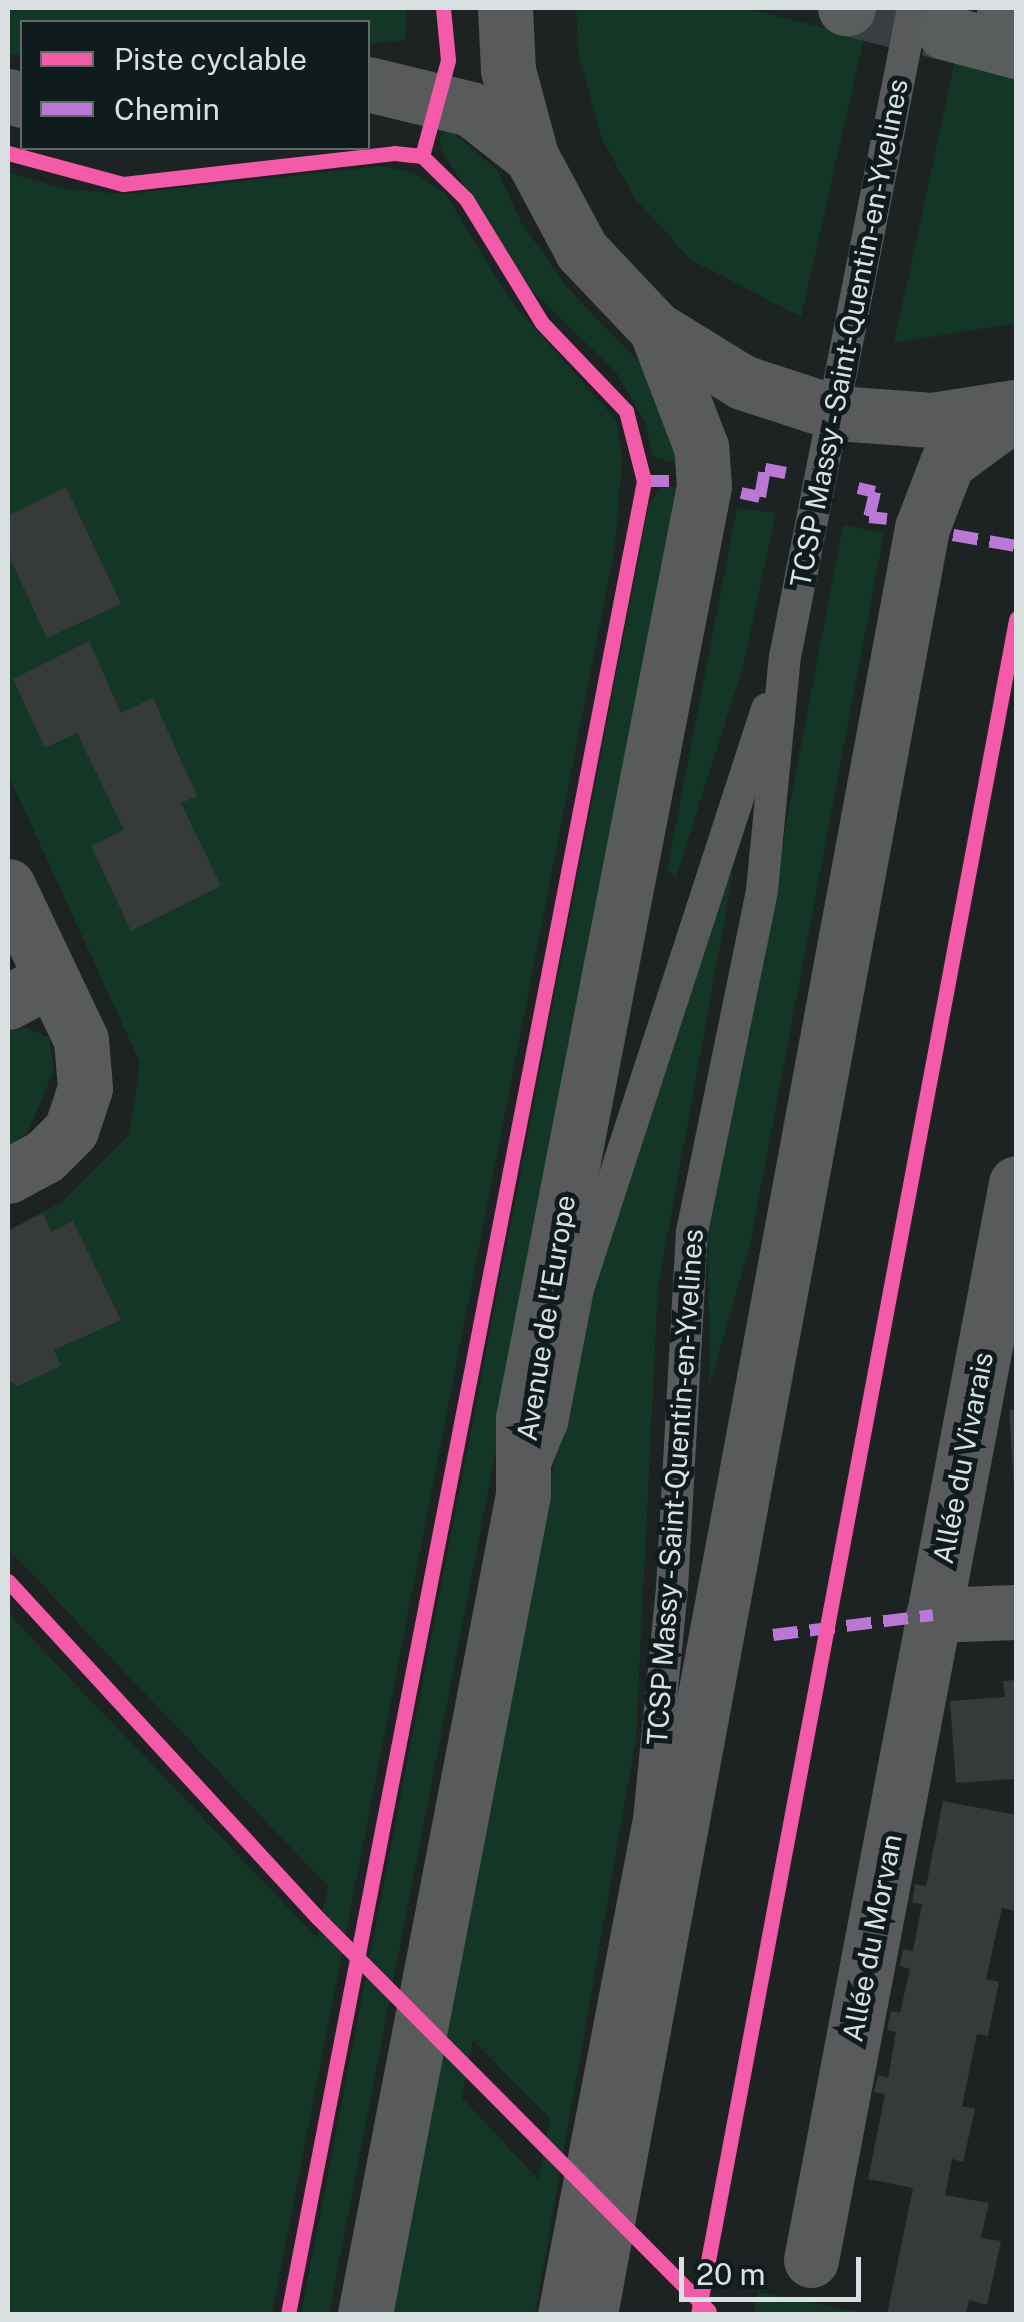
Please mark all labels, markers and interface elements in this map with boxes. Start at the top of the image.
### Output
legend [20,20,370,150]
text: Piste cyclable [114,41,307,77]
street label: TCSP Massy - Saint-Quentin-en-Yvelines [782,72,916,594]
text: Chemin [114,91,220,127]
street label: Avenue de l'Europe [510,1192,582,1444]
street label: TCSP Massy - Saint-Quentin-en-Yvelines [640,1224,710,1750]
street label: Allée du Vivarais [926,1349,1000,1567]
street label: Allée du Morvan [835,1831,909,2045]
scale bar [684,2237,866,2299]
text: 20 m [696,2256,765,2292]

